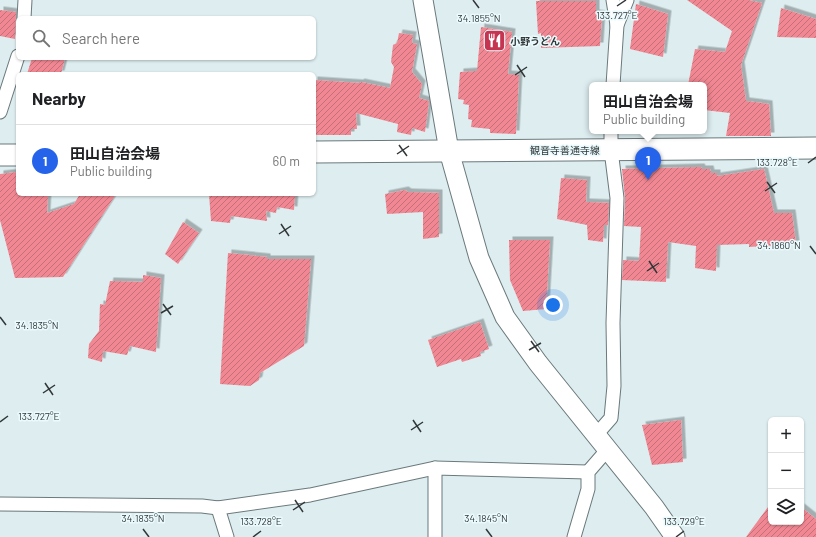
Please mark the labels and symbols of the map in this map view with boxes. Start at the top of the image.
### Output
text: 133.727°E [596,9,638,21]
text: 34.1855°N [458,12,501,24]
restaurant icon: 小野うどん [482,28,508,54]
place label: 小野うどん [510,35,560,47]
street label: 観音寺善通寺線 [530,144,600,156]
pin: 1 [635,147,661,180]
text: 133.728°E [756,156,798,168]
text: 34.1860°N [757,239,801,251]
your location [543,295,563,315]
text: 34.1835°N [15,319,59,331]
text: 133.727°E [18,410,60,422]
text: 34.1835°N [121,512,165,524]
text: 34.1845°N [464,512,508,524]
text: 133.728°E [240,515,282,527]
text: 133.729°E [663,515,705,527]

